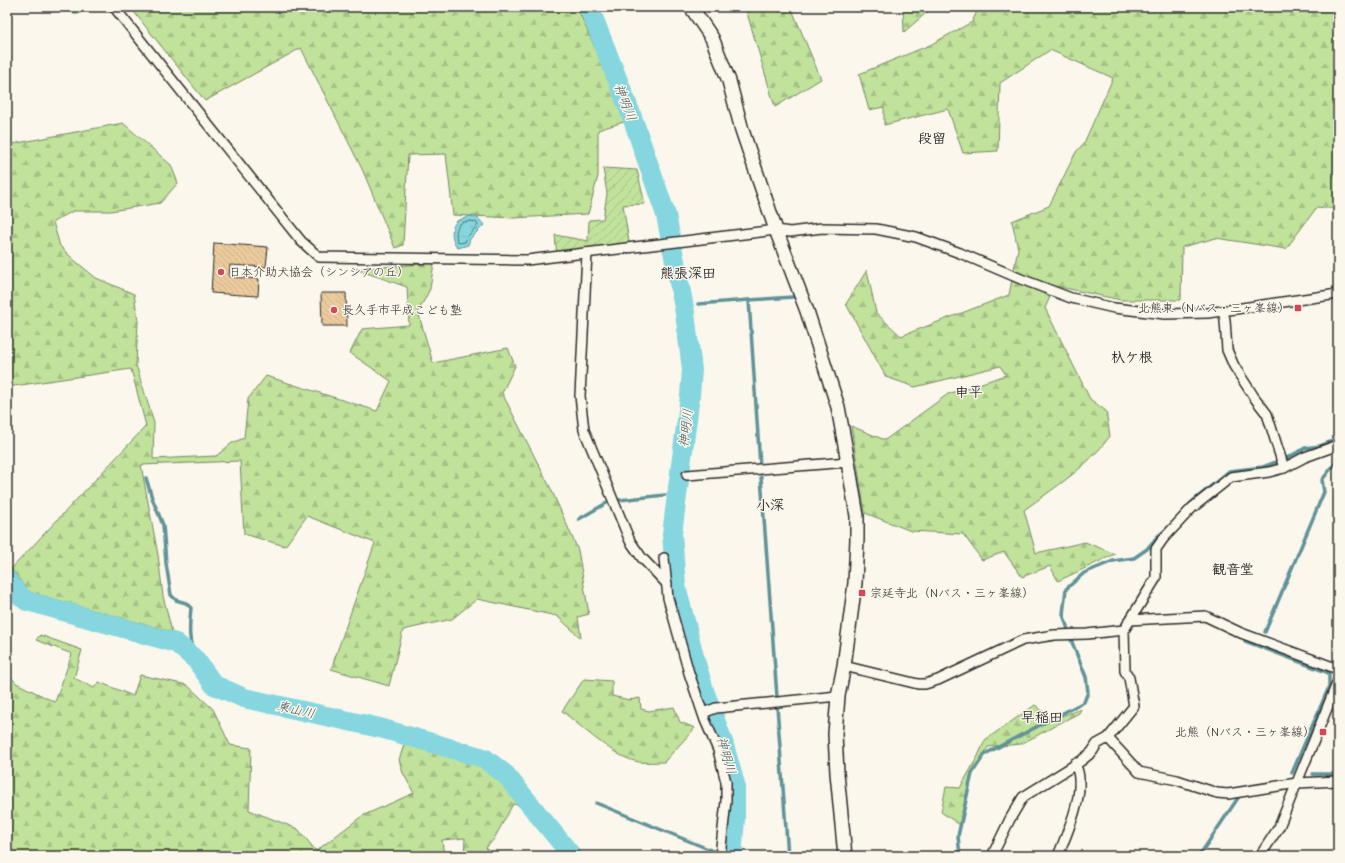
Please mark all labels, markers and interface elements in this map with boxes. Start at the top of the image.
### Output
water label: 神明川 [612,81,640,123]
district label: 段留 [918,130,946,147]
place label: 日本介助犬協会（シンシアの丘） [229,265,409,279]
district label: 熊張深田 [660,265,716,282]
marker: 日本介助犬協会（シンシアの丘） [216,267,226,277]
place label: 北熊東（Nバス・三ヶ峯線） [1138,301,1290,315]
place label: 長久手市平成こども塾 [342,303,462,317]
marker: 北熊東（Nバス・三ヶ峯線） [1293,303,1303,313]
marker: 長久手市平成こども塾 [329,305,339,315]
district label: 杁ケ根 [1111,349,1153,366]
district label: 申平 [955,384,983,401]
water label: 神明川 [676,408,695,448]
district label: 小深 [756,497,784,514]
district label: 観音堂 [1212,561,1254,578]
place label: 宗延寺北（Nバス・三ヶ峯線） [870,586,1034,600]
marker: 宗延寺北（Nバス・三ヶ峯線） [857,588,867,598]
water label: 東山川 [275,698,317,721]
district label: 早稲田 [1021,709,1063,726]
place label: 北熊（Nバス・三ヶ峯線） [1175,725,1315,739]
marker: 北熊（Nバス・三ヶ峯線） [1318,727,1328,737]
water label: 神明川 [714,734,739,776]

